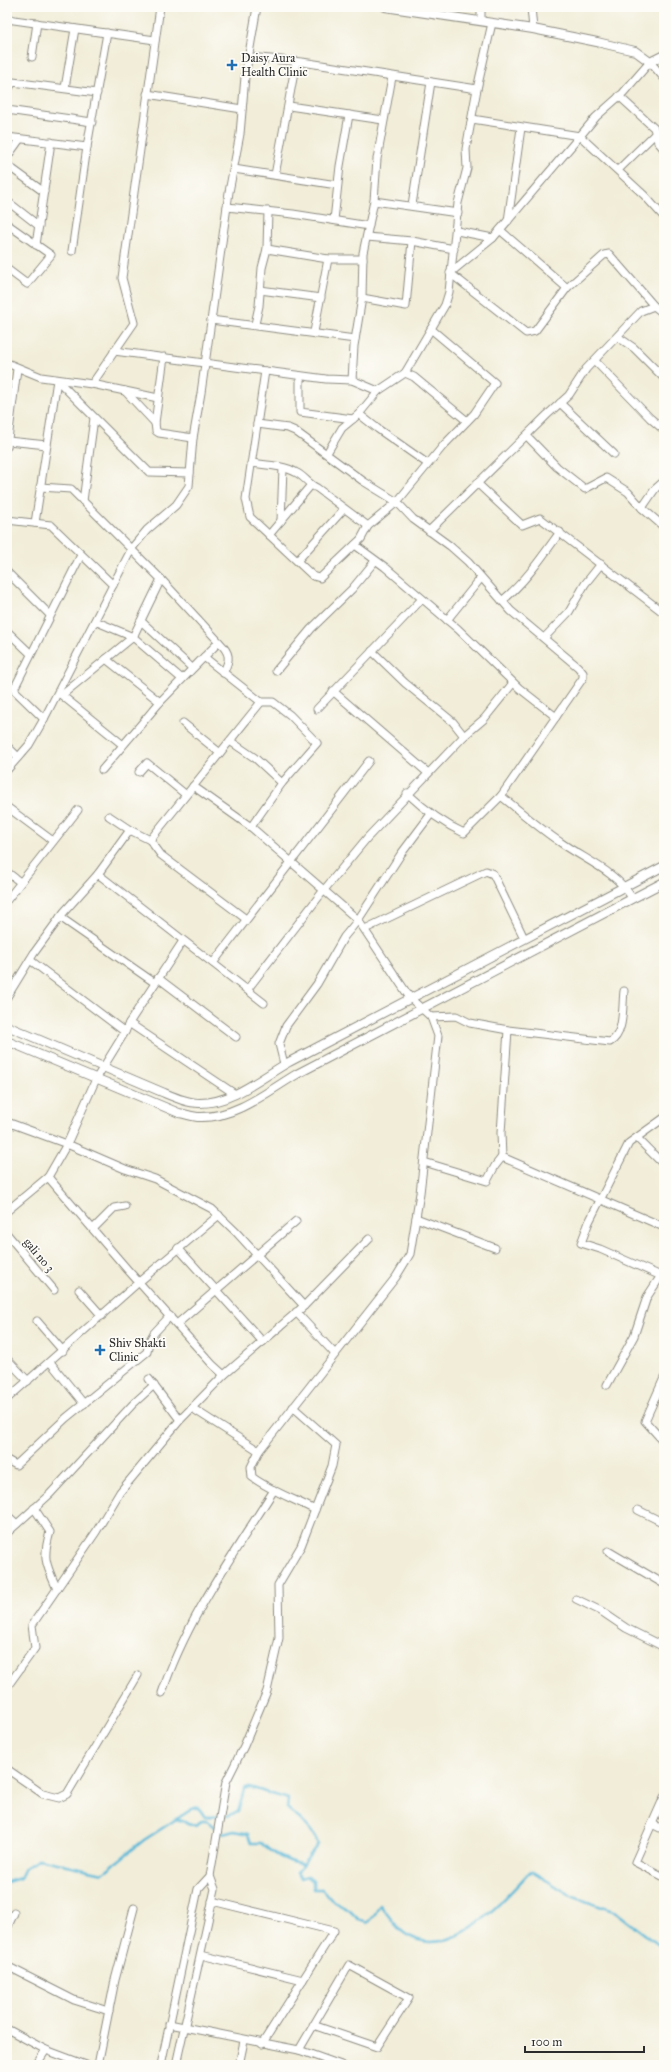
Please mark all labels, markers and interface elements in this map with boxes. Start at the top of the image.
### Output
place label: Daisy Aura Health Clinic [241,51,308,79]
marker: Daisy Aura Health Clinic [226,59,238,71]
street label: gali no 3 [20,1235,57,1276]
place label: Shiv Shakti Clinic [109,1336,167,1364]
marker: Shiv Shakti Clinic [94,1344,106,1356]
scale bar [525,2028,644,2054]
text: 100 m [531,2035,562,2049]

